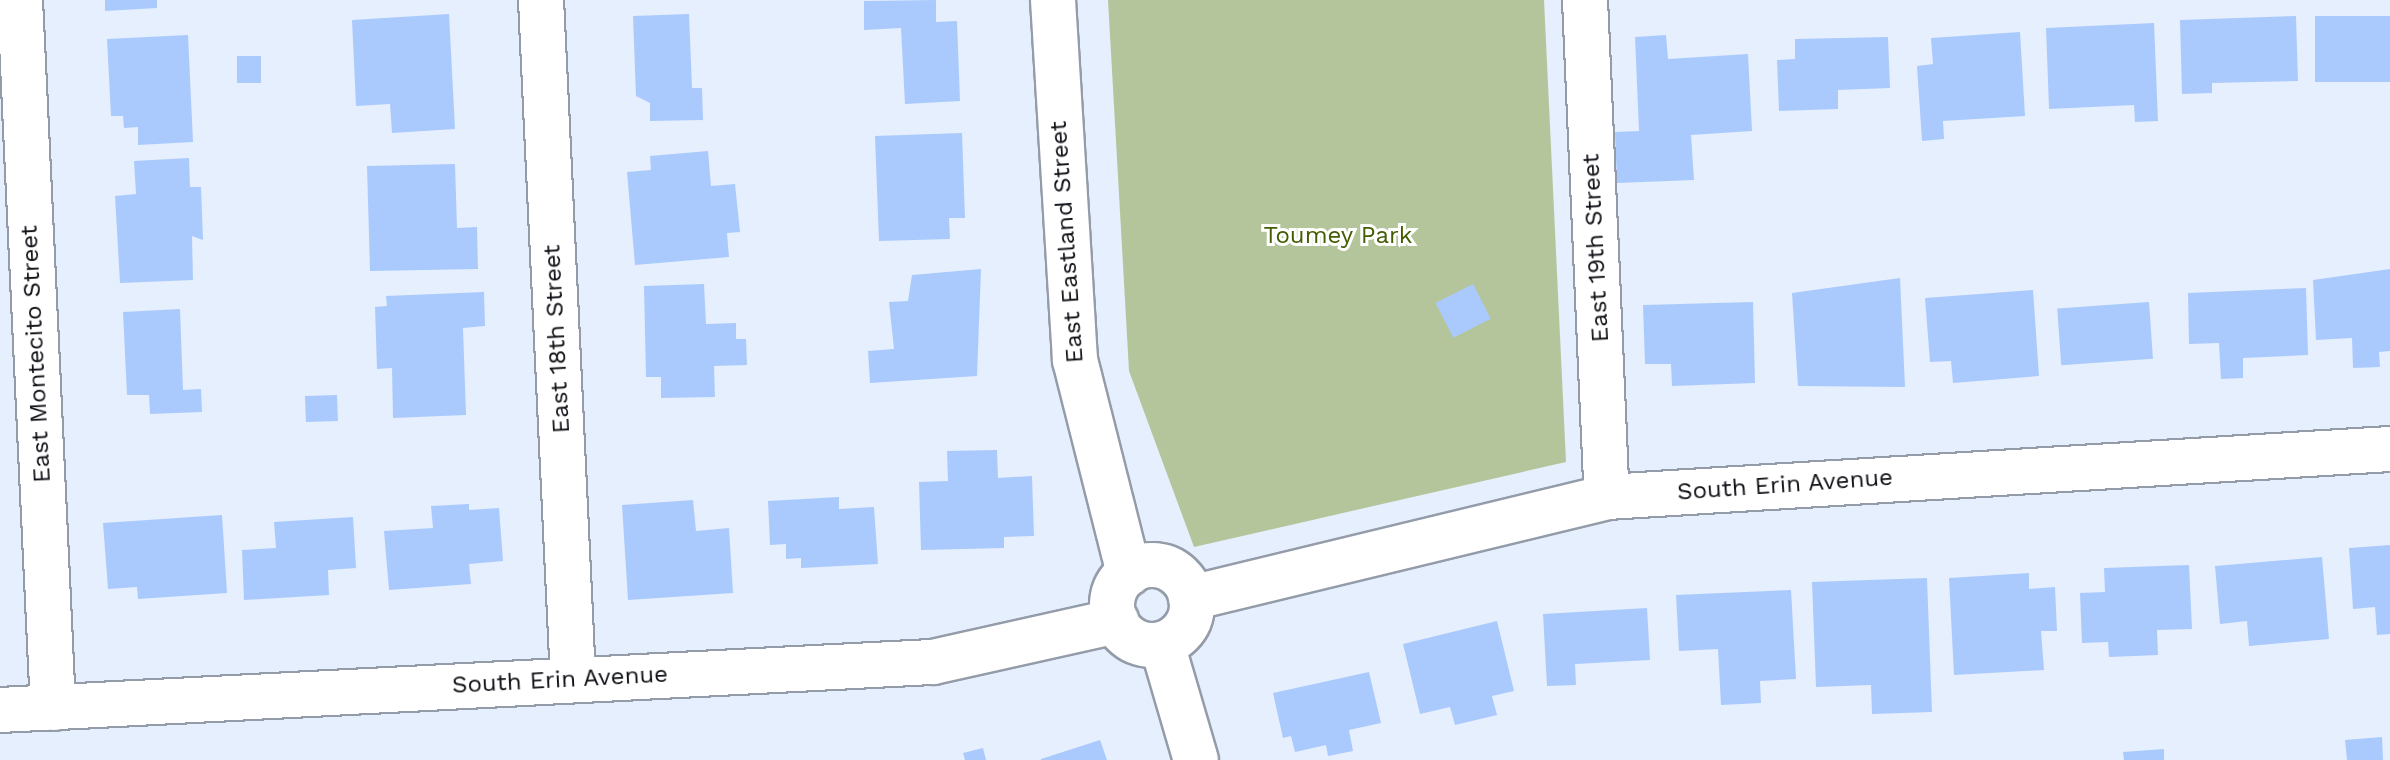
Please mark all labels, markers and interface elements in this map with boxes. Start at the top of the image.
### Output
street label: East Eastland Street [1044,120,1090,364]
street label: East 19th Street [1577,153,1615,343]
park label: Toumey Park [1263,222,1413,250]
street label: East Montecito Street [15,225,57,483]
street label: East 18th Street [538,244,576,434]
street label: South Erin Avenue [1676,463,1894,507]
street label: South Erin Avenue [451,660,669,700]

